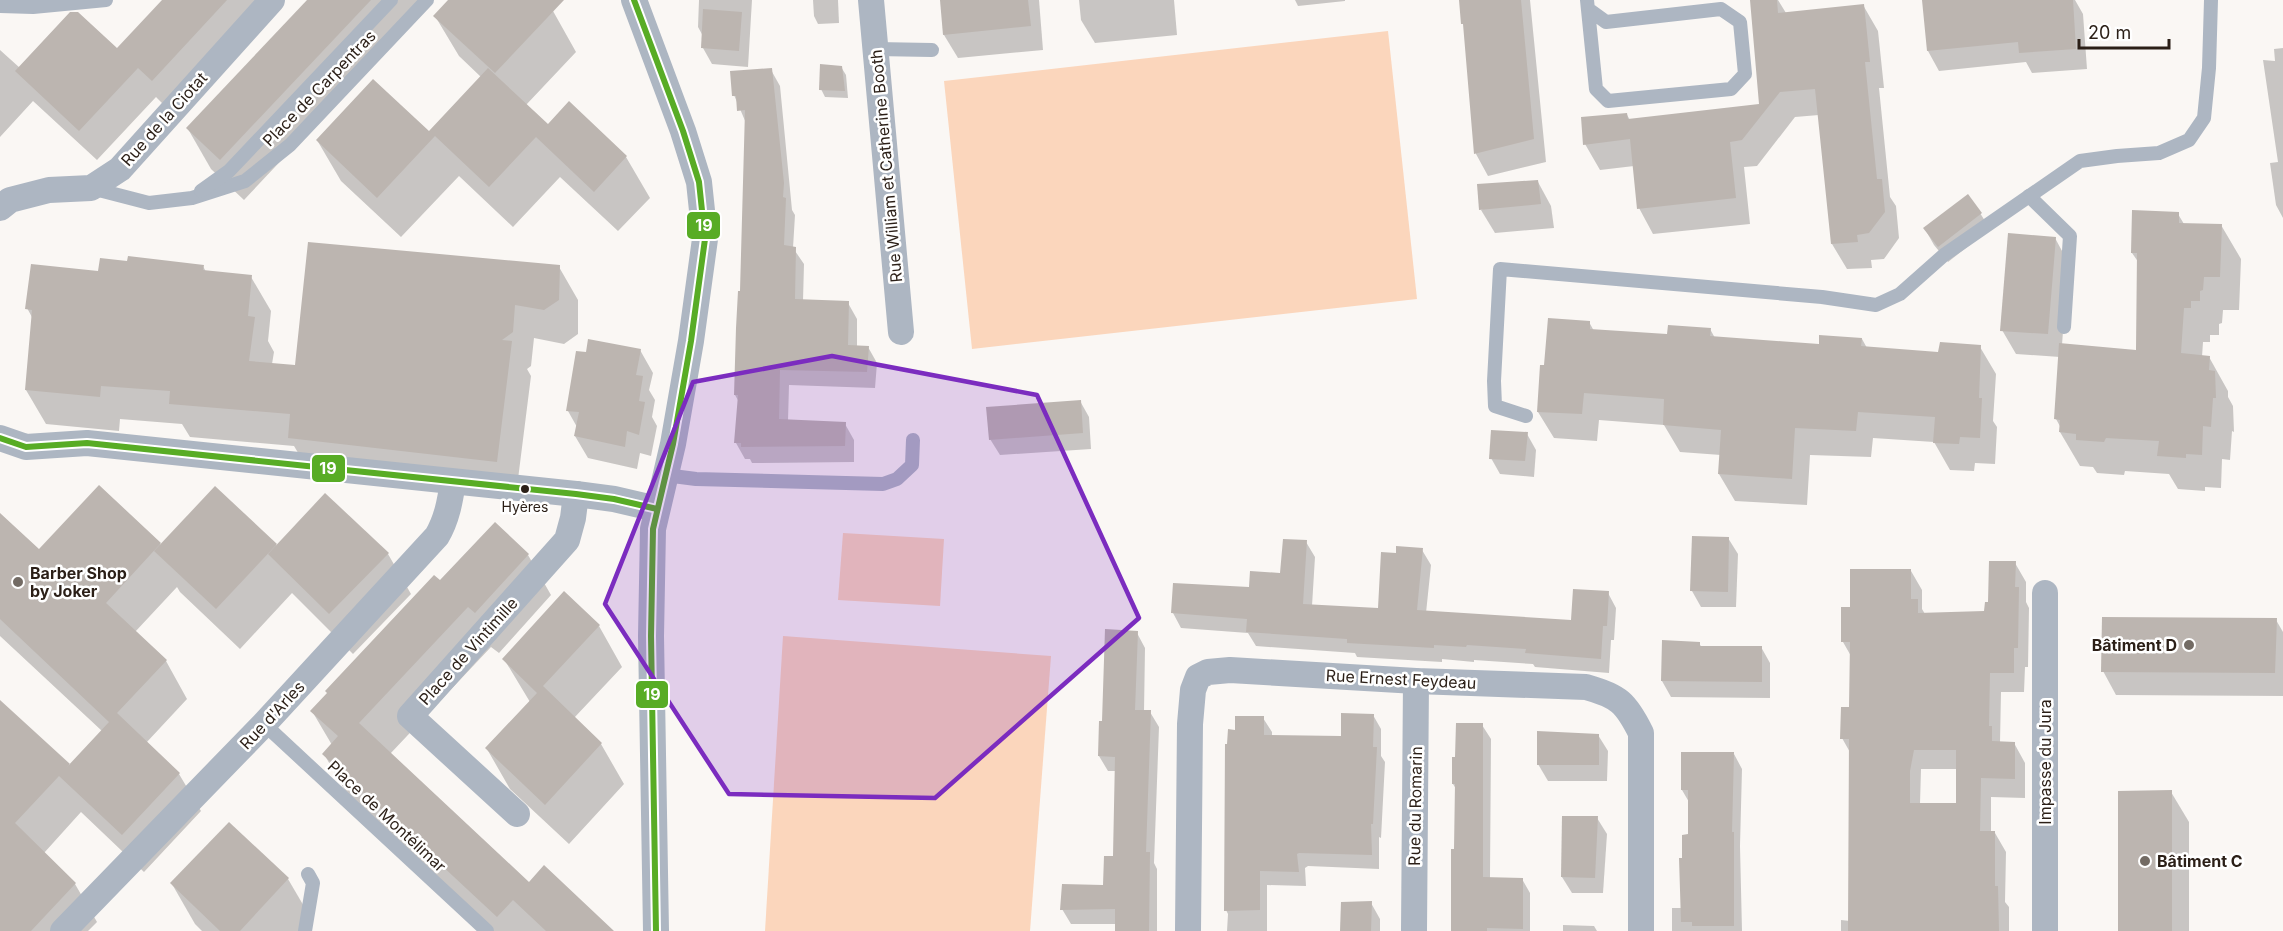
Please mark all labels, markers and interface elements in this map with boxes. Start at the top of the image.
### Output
scale bar [2079,12,2169,50]
text: 20 m [2088,22,2131,43]
street label: Place de Carpentras [258,26,380,150]
street label: Rue William et Catherine Booth [866,49,906,283]
street label: Rue de la Ciotat [117,68,211,170]
line badge: 19 [686,211,721,240]
text: 19 [695,215,713,235]
line badge: 19 [311,454,346,483]
text: 19 [319,458,337,478]
marker: Hyères [519,483,531,495]
place label: Hyères [502,498,548,515]
place label: Barber Shop by Joker [30,563,127,601]
marker: Barber Shop by Joker [11,575,25,589]
street label: Place de Vintimille [414,593,522,709]
place label: Bâtiment D [2092,635,2177,655]
marker: Bâtiment D [2182,638,2196,652]
street label: Rue Ernest Feydeau [1325,665,1477,693]
street label: Rue d'Arles [235,677,309,753]
line badge: 19 [635,680,669,709]
text: 19 [643,684,661,704]
street label: Impasse du Jura [2035,699,2055,825]
street label: Rue du Romarin [1404,746,1426,866]
street label: Place de Montélimar [324,756,450,876]
place label: Bâtiment C [2157,851,2243,871]
marker: Bâtiment C [2138,854,2152,868]

